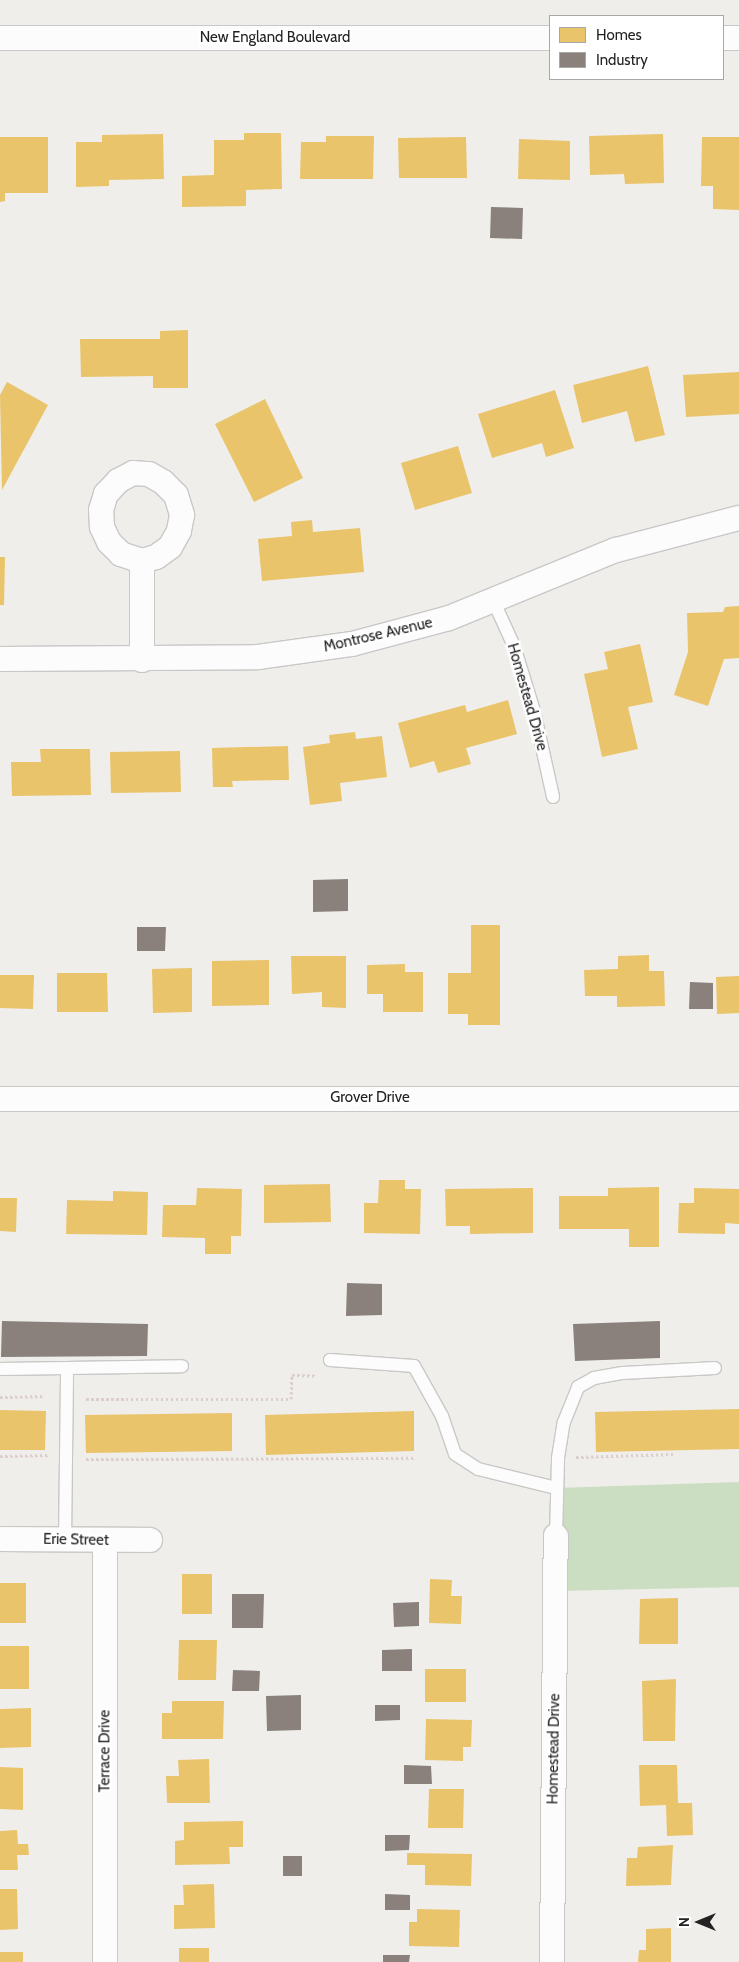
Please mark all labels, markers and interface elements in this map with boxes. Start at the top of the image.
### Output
legend [549,15,724,80]
text: Homes [596,26,642,44]
street label: New England Boulevard [200,29,350,47]
text: Industry [596,51,648,69]
street label: Montrose Avenue [322,614,434,656]
street label: Homestead Drive [503,641,551,753]
street label: Grover Drive [330,1089,410,1107]
street label: Erie Street [43,1530,109,1550]
street label: Homestead Drive [544,1693,564,1805]
street label: Terrace Drive [96,1710,114,1792]
north arrow [674,1897,724,1947]
text: N [675,1917,693,1927]

